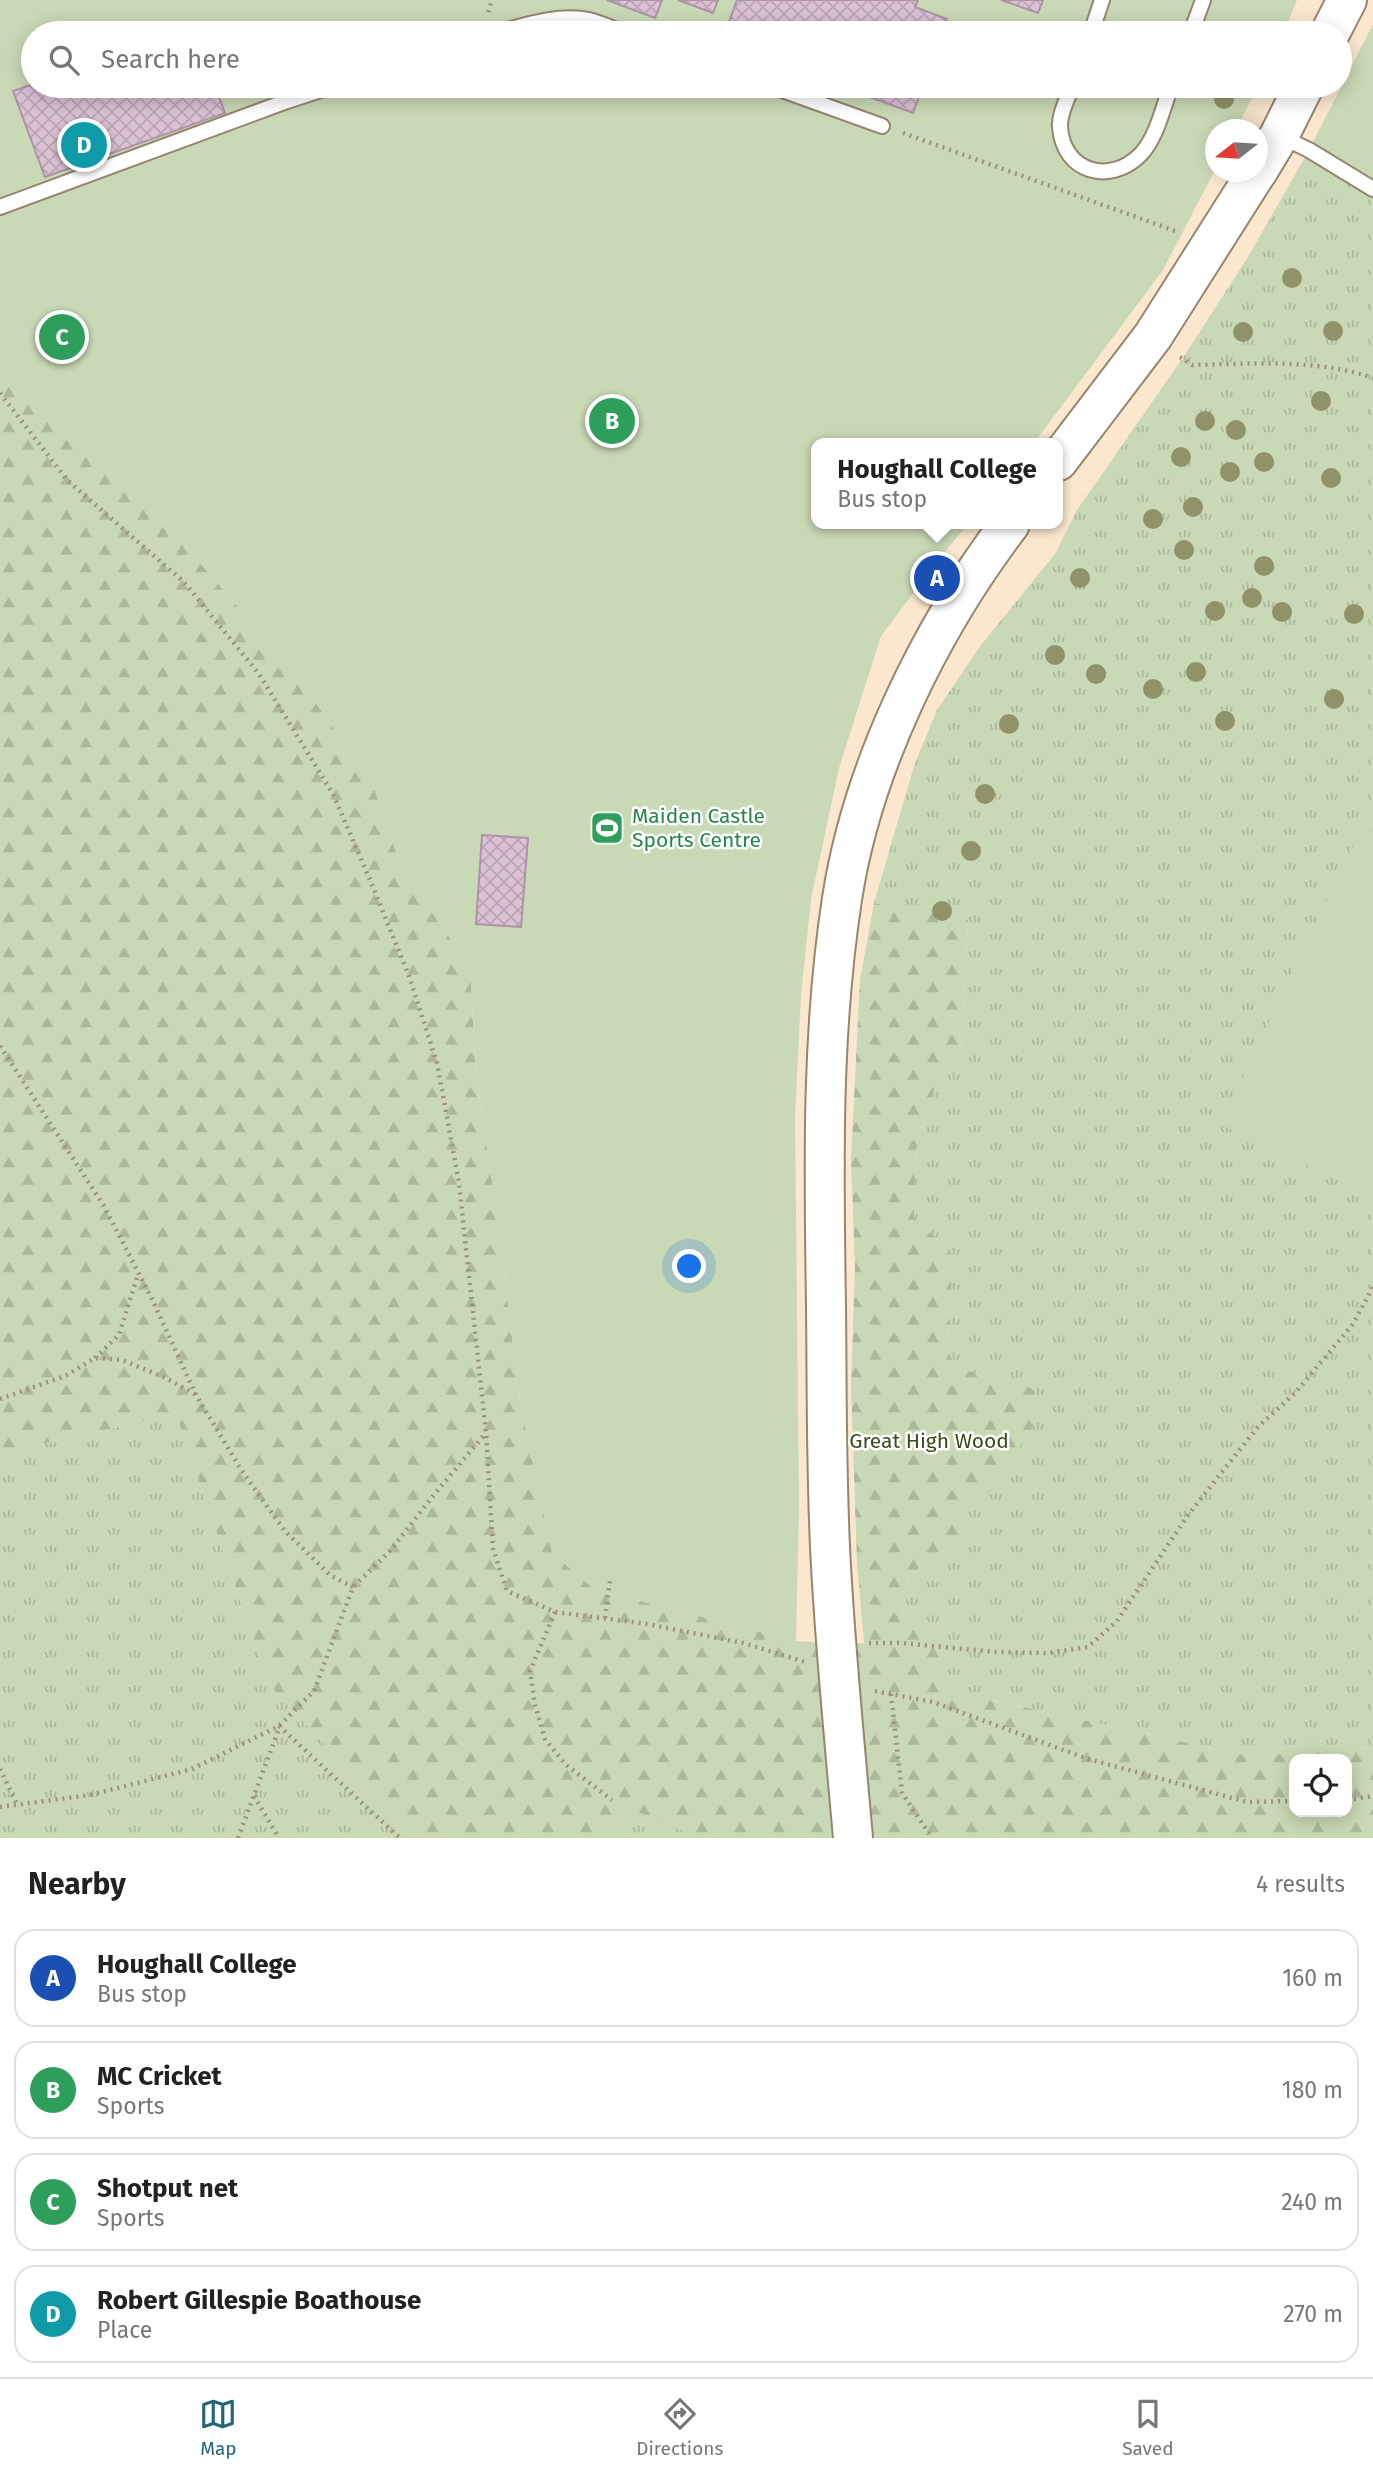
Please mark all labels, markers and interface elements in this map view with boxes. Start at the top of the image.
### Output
search box [21,21,1352,98]
icon: search [45,41,83,79]
text: Search here [101,44,240,75]
pin: D [61,119,107,171]
north arrow [1205,119,1268,182]
pin: C [39,311,85,363]
pin: B [589,395,635,447]
popup [811,438,1063,529]
text: Houghall College [837,454,1037,485]
text: Bus stop [837,485,927,513]
pin: A [914,552,960,604]
place label: Maiden Castle Sports Centre [632,803,765,853]
sports icon: Maiden Castle Sports Centre [588,809,626,847]
your location [672,1249,706,1283]
park label: Great High Wood [849,1428,1009,1454]
map controls [1289,1754,1352,1817]
button: locate [1289,1754,1352,1817]
text: Nearby [28,1866,126,1902]
text: 4 results [1256,1870,1345,1898]
text: Houghall College [97,1949,297,1980]
text: A [46,1964,60,1992]
text: 160 m [1282,1964,1343,1992]
text: Bus stop [97,1980,187,2008]
text: MC Cricket [97,2061,222,2092]
text: B [46,2076,60,2104]
text: 180 m [1282,2076,1343,2104]
text: Sports [97,2092,165,2120]
text: Shotput net [97,2173,238,2204]
text: C [46,2188,60,2216]
text: 240 m [1281,2188,1343,2216]
text: Sports [97,2204,165,2232]
text: Robert Gillespie Boathouse [97,2285,421,2316]
text: D [46,2300,60,2328]
text: 270 m [1283,2300,1343,2328]
text: Place [97,2316,152,2344]
tab: Map [199,2395,237,2460]
tab: Directions [636,2395,723,2460]
tab: Saved [1122,2395,1174,2460]

